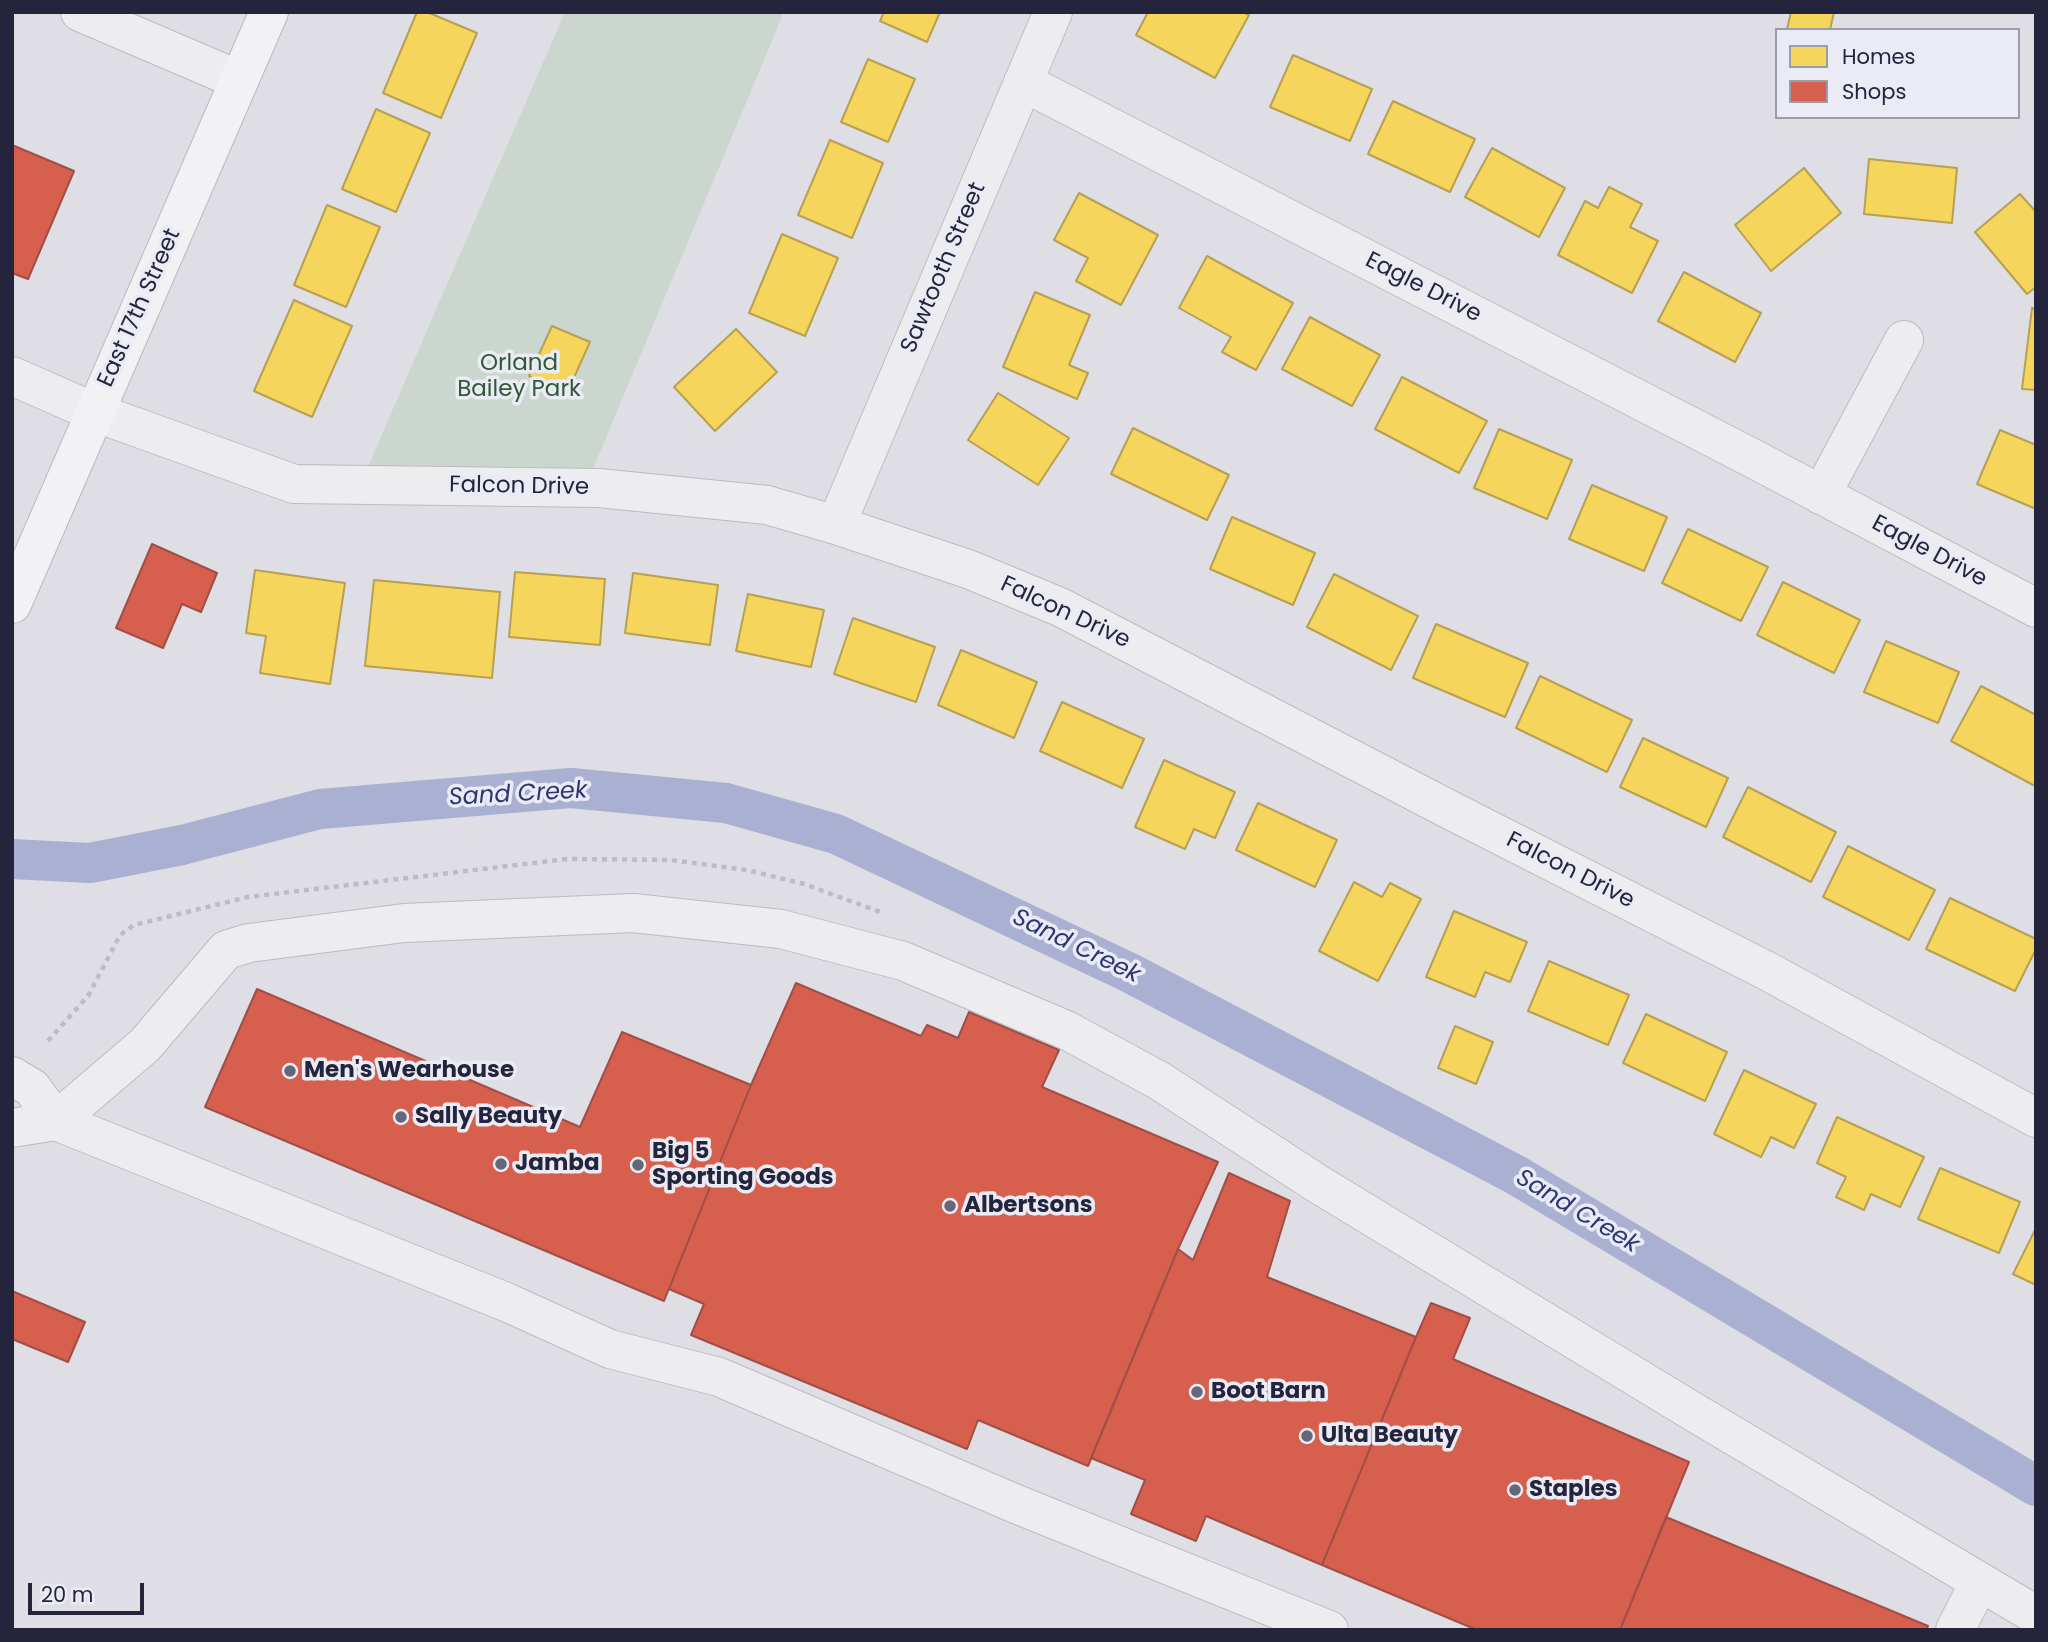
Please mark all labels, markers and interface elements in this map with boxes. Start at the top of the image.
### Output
legend [1775,28,2020,119]
text: Homes [1842,42,1916,71]
text: Shops [1842,77,1906,106]
street label: Sawtooth Street [896,179,992,357]
street label: East 17th Street [93,225,187,391]
street label: Eagle Drive [1360,247,1486,329]
park label: Orland Bailey Park [457,350,581,404]
street label: Falcon Drive [449,472,589,502]
street label: Eagle Drive [1867,510,1991,594]
street label: Falcon Drive [996,571,1134,655]
water label: Sand Creek [448,777,588,813]
street label: Falcon Drive [1501,827,1639,915]
water label: Sand Creek [1007,904,1145,990]
place label: Men's Wearhouse [304,1057,514,1085]
marker: Men's Wearhouse [282,1063,298,1079]
place label: Sally Beauty [415,1103,562,1131]
marker: Sally Beauty [393,1109,409,1125]
place label: Big 5 Sporting Goods [652,1138,834,1192]
place label: Jamba [515,1150,600,1178]
marker: Jamba [493,1156,509,1172]
marker: Big 5 Sporting Goods [630,1157,646,1173]
water label: Sand Creek [1510,1164,1644,1260]
place label: Albertsons [964,1192,1093,1220]
marker: Albertsons [942,1198,958,1214]
place label: Boot Barn [1211,1378,1326,1406]
marker: Boot Barn [1189,1384,1205,1400]
place label: Ulta Beauty [1321,1422,1458,1450]
marker: Ulta Beauty [1299,1428,1315,1444]
place label: Staples [1529,1476,1618,1504]
marker: Staples [1507,1482,1523,1498]
scale bar [32,1568,147,1612]
text: 20 m [41,1580,94,1609]

